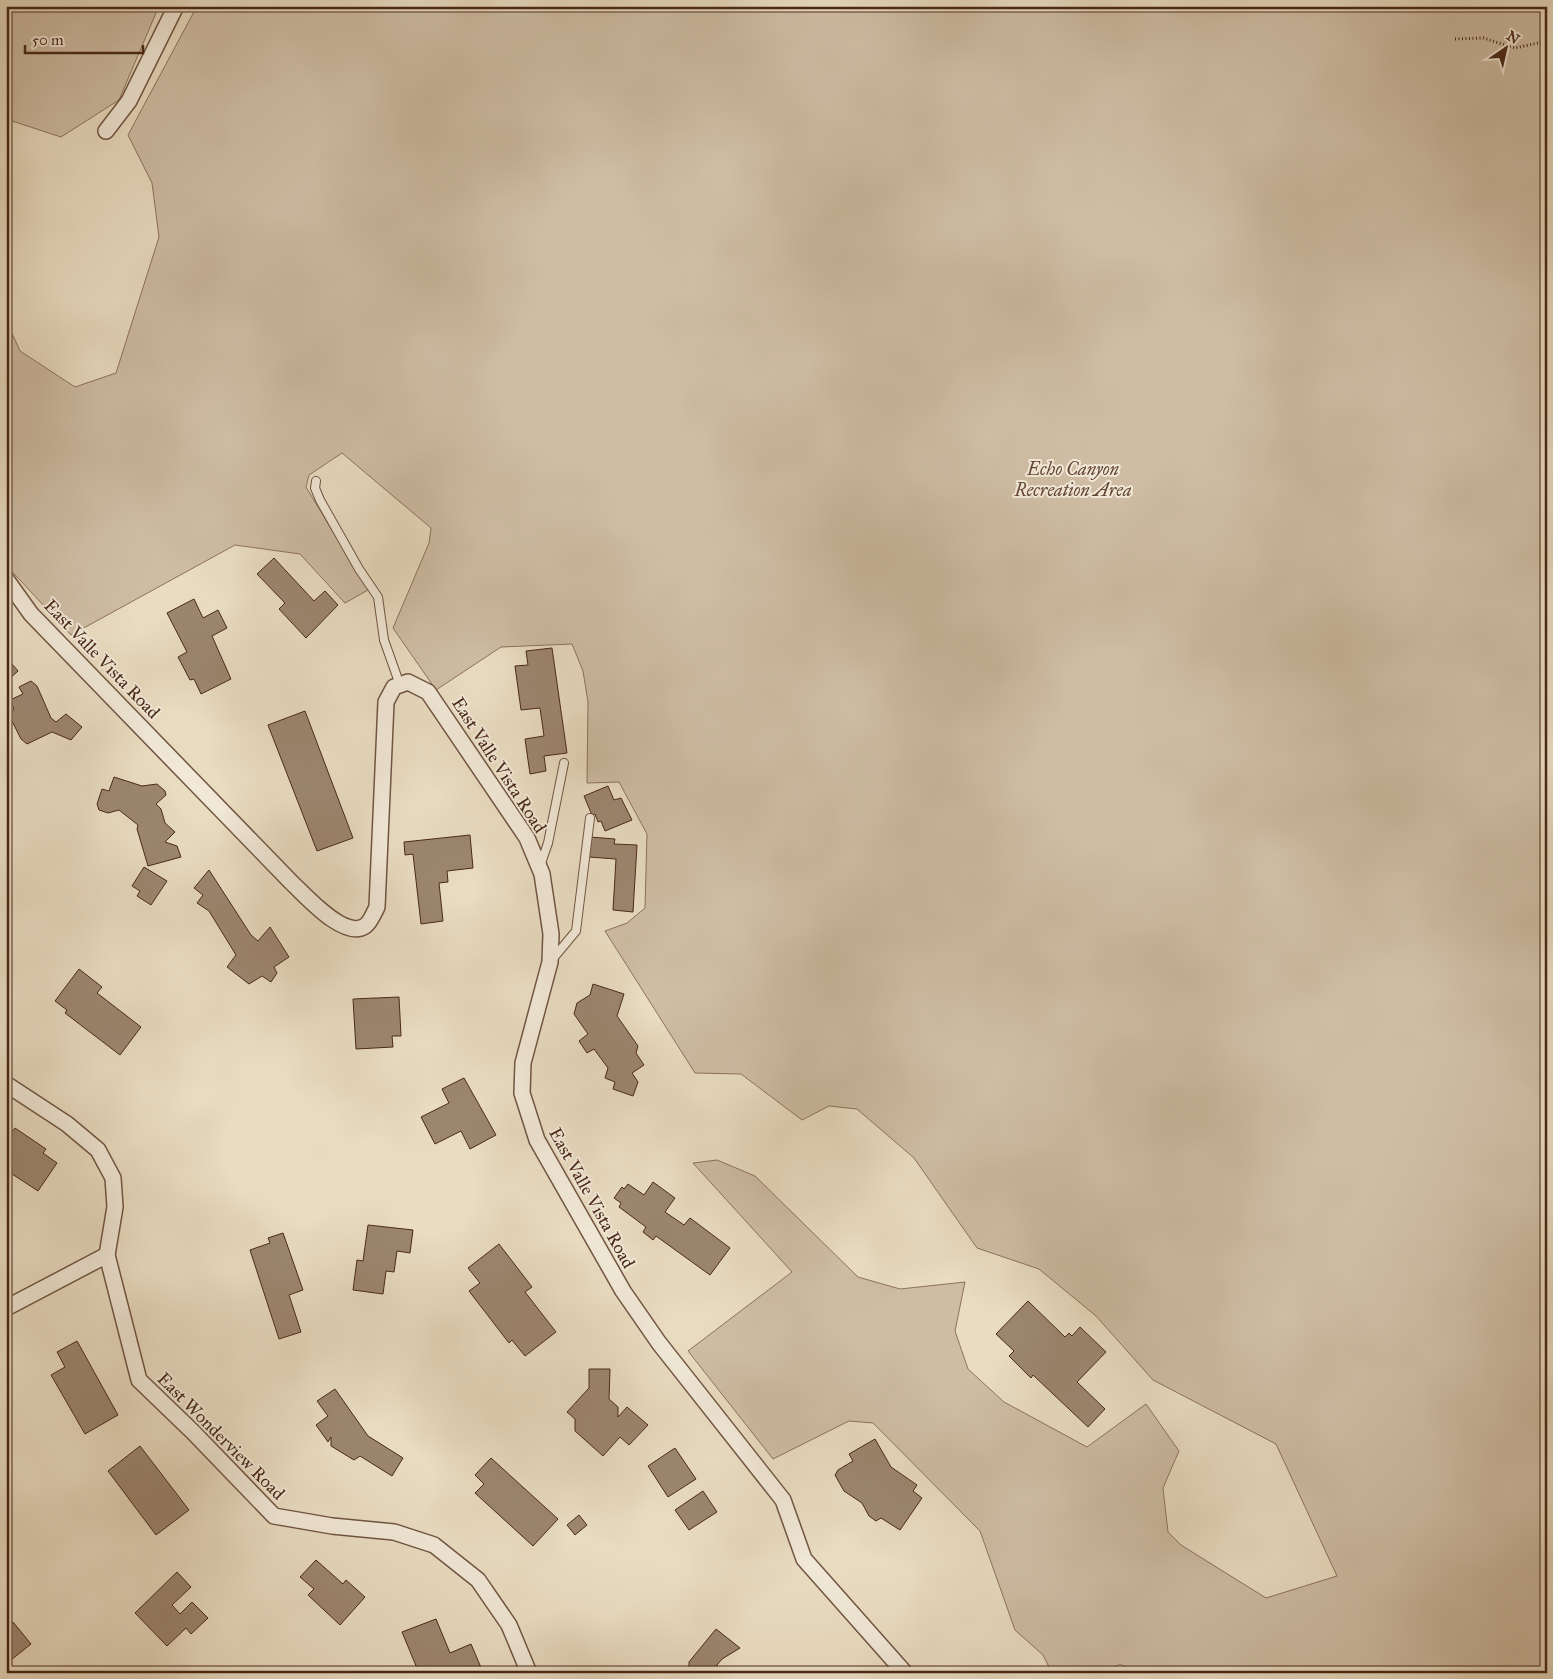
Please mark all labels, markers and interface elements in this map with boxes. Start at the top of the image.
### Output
scale bar [25,22,142,54]
north arrow [1480,22,1530,72]
text: N [1503,27,1523,48]
text: 50 m [32,31,64,49]
park label: Echo Canyon Recreation Area [1013,458,1132,501]
street label: East Valle Vista Road [39,595,165,723]
street label: East Valle Vista Road [447,693,551,837]
street label: East Valle Vista Road [544,1124,640,1272]
street label: East Wonderview Road [153,1368,289,1504]

